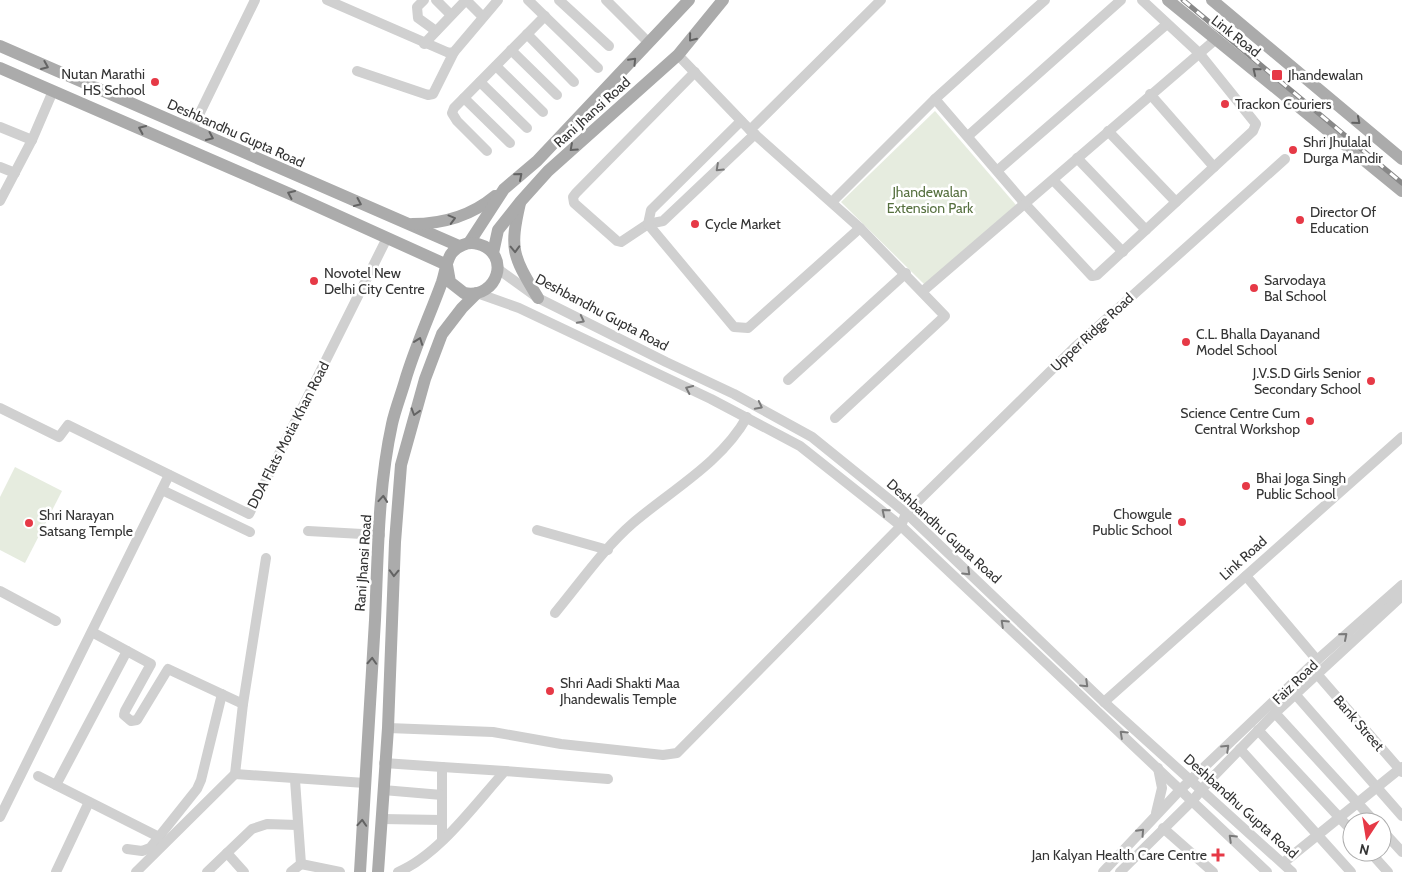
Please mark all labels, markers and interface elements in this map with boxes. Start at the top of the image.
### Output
street label: Link Road [1208,11,1264,61]
one-way arrow [690,32,698,41]
one-way arrow [627,57,636,66]
one-way arrow [40,59,49,70]
place label: Nutan Marathi HS School [61,65,146,99]
place label: Jhandewalan [1287,66,1363,84]
marker: Jhandewalan [1270,68,1284,82]
one-way arrow [1253,69,1262,77]
street label: Rani Jhansi Road [550,73,634,151]
marker: Nutan Marathi HS School [149,76,161,88]
street label: Deshbandhu Gupta Road [165,95,307,171]
place label: Trackon Couriers [1235,95,1332,113]
marker: Trackon Couriers [1219,98,1231,110]
one-way arrow [1351,116,1360,124]
one-way arrow [138,124,147,135]
one-way arrow [205,131,214,142]
place label: Shri Jhulalal Durga Mandir [1303,133,1383,167]
one-way arrow [570,143,579,152]
marker: Shri Jhulalal Durga Mandir [1287,144,1299,156]
one-way arrow [716,162,725,171]
one-way arrow [513,174,522,182]
park label: Jhandewalan Extension Park [887,183,974,217]
one-way arrow [287,190,296,200]
one-way arrow [353,197,362,208]
place label: Director Of Education [1310,203,1376,237]
one-way arrow [448,214,457,225]
marker: Director Of Education [1294,214,1306,226]
place label: Cycle Market [705,215,781,233]
marker: Cycle Market [689,218,701,230]
one-way arrow [509,245,520,253]
place label: Novotel New Delhi City Centre [324,264,425,298]
street label: Deshbandhu Gupta Road [532,269,672,355]
place label: Sarvodaya Bal School [1264,271,1327,305]
marker: Novotel New Delhi City Centre [308,275,320,287]
marker: Sarvodaya Bal School [1248,282,1260,294]
street label: Upper Ridge Road [1047,289,1137,375]
one-way arrow [576,314,585,324]
place label: C.L. Bhalla Dayanand Model School [1196,325,1320,359]
marker: C.L. Bhalla Dayanand Model School [1180,336,1192,348]
one-way arrow [413,337,423,346]
street label: DDA Flats Motia Khan Road [243,358,333,512]
place label: J.V.S.D Girls Senior Secondary School [1252,364,1362,398]
marker: J.V.S.D Girls Senior Secondary School [1365,375,1377,387]
one-way arrow [685,384,694,395]
one-way arrow [753,400,762,410]
place label: Science Centre Cum Central Workshop [1180,404,1300,438]
one-way arrow [411,407,421,416]
marker: Science Centre Cum Central Workshop [1304,415,1316,427]
place label: Bhai Joga Singh Public School [1256,469,1346,503]
street label: Deshbandhu Gupta Road [883,475,1005,587]
marker: Bhai Joga Singh Public School [1240,480,1252,492]
one-way arrow [377,495,388,503]
place label: Chowgule Public School [1092,505,1173,539]
place label: Shri Narayan Satsang Temple [39,506,133,540]
one-way arrow [882,510,891,518]
street label: Rani Jhansi Road [351,514,375,612]
marker: Chowgule Public School [1176,516,1188,528]
marker: Shri Narayan Satsang Temple [23,517,35,529]
street label: Link Road [1216,532,1270,584]
one-way arrow [962,566,971,575]
one-way arrow [389,569,399,577]
one-way arrow [1001,619,1010,628]
one-way arrow [1338,634,1347,642]
street label: Faiz Road [1268,656,1322,708]
one-way arrow [367,657,378,665]
place label: Shri Aadi Shakti Maa Jhandewalis Temple [559,674,680,708]
one-way arrow [1079,678,1088,687]
marker: Shri Aadi Shakti Maa Jhandewalis Temple [544,685,556,697]
street label: Bank Street [1330,691,1388,755]
one-way arrow [1119,731,1128,740]
one-way arrow [1220,745,1229,754]
street label: Deshbandhu Gupta Road [1180,750,1302,862]
north arrow [1342,812,1392,862]
one-way arrow [357,819,368,827]
one-way arrow [1135,828,1144,837]
one-way arrow [1229,835,1238,844]
text: N [1358,840,1371,860]
place label: Jan Kalyan Health Care Centre [1031,846,1207,864]
marker: Jan Kalyan Health Care Centre [1211,848,1225,862]

